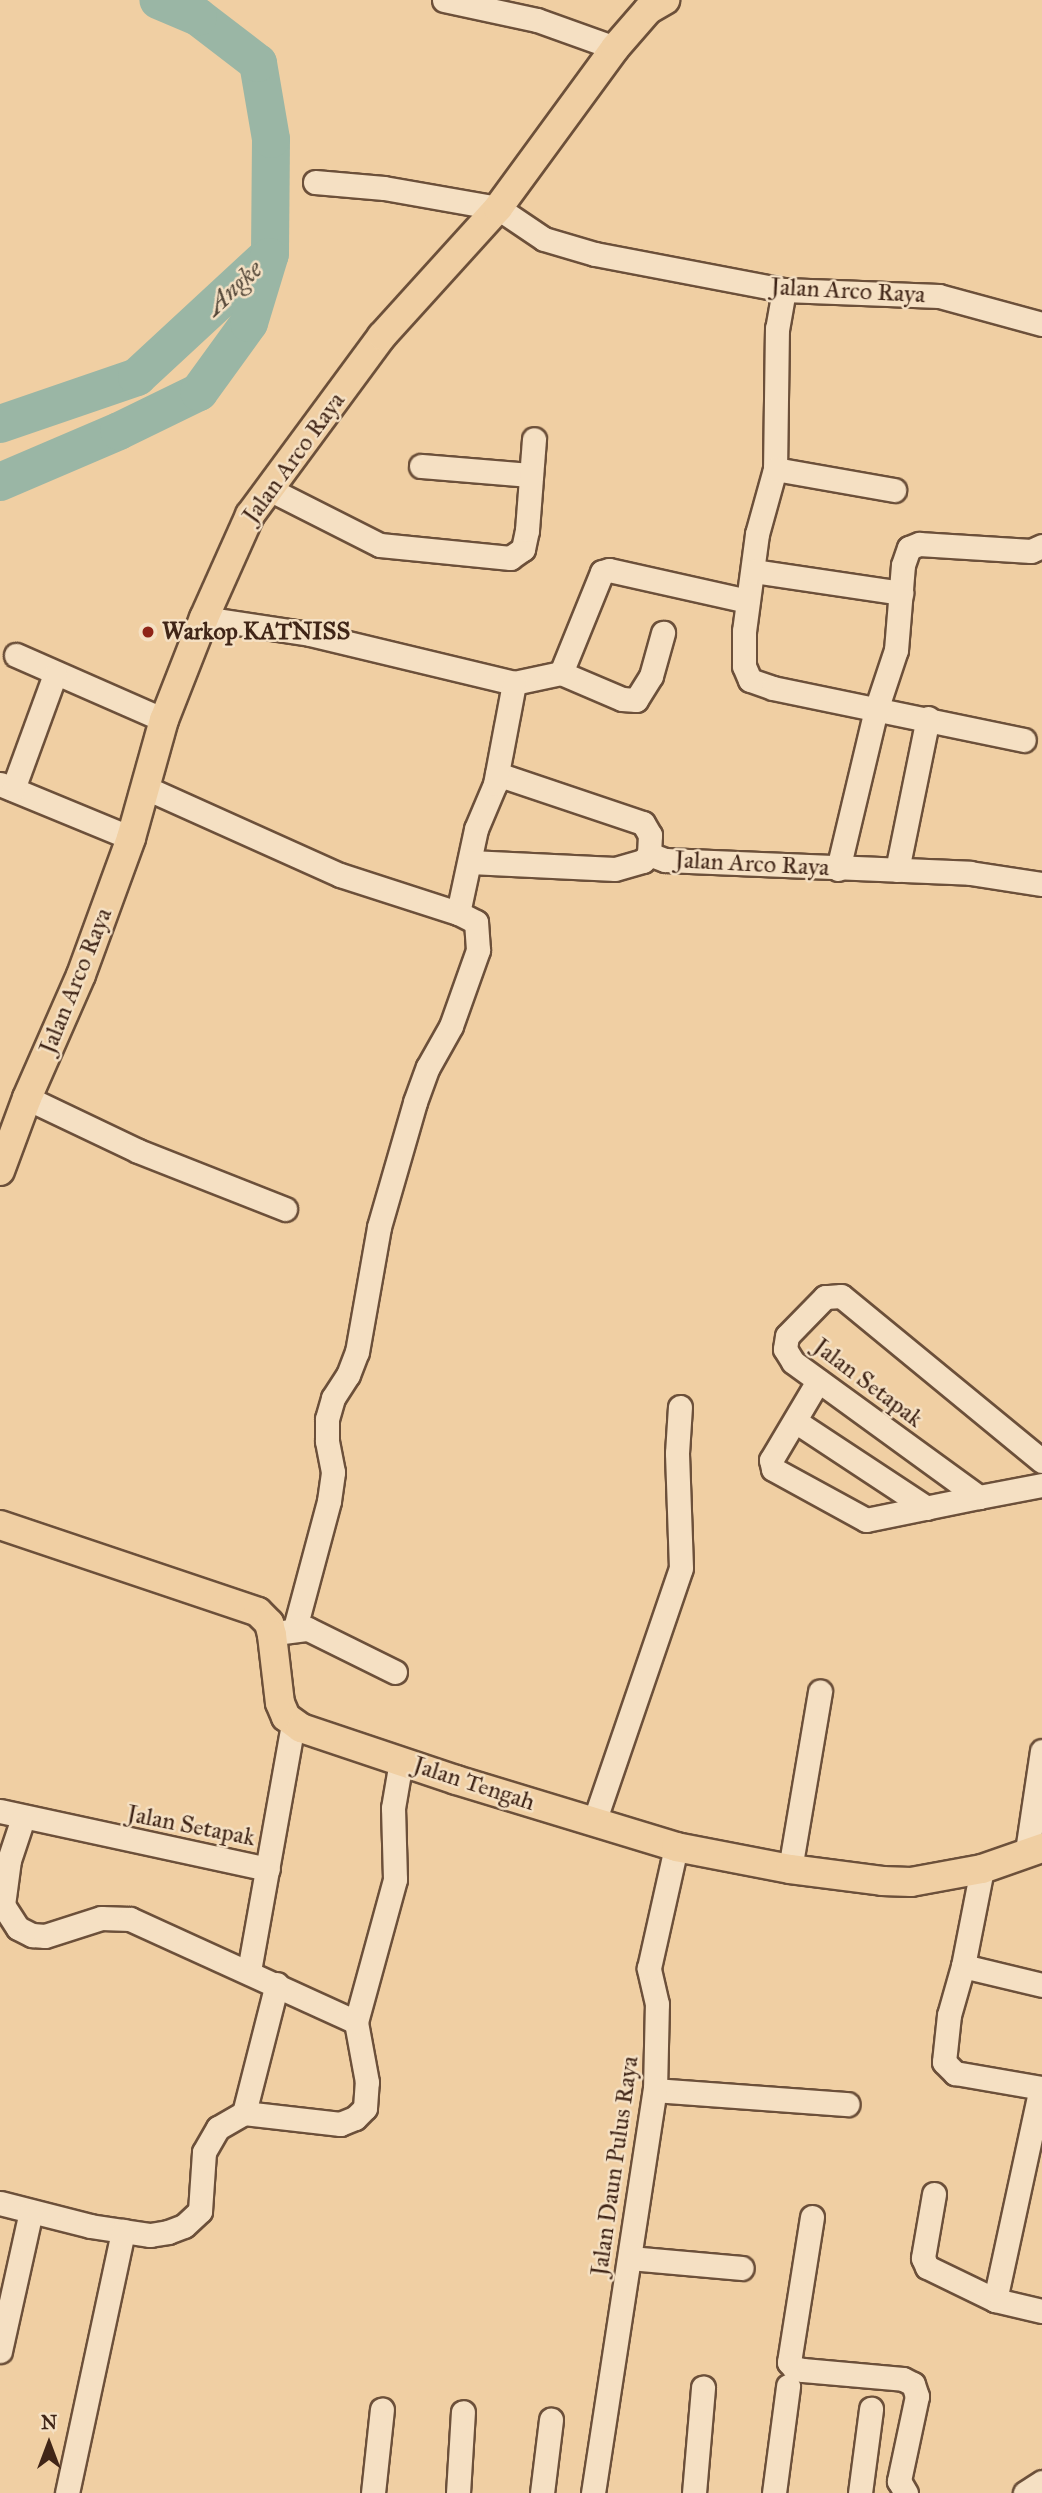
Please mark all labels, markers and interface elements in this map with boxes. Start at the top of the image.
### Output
water label: Angke [199,254,269,322]
street label: Jalan Arco Raya [770,273,926,309]
street label: Jalan Arco Raya [237,387,351,529]
place label: Warkop KATNISS [162,618,350,646]
marker: Warkop KATNISS [140,624,156,640]
street label: Jalan Arco Raya [674,846,830,882]
street label: Jalan Arco Raya [34,904,118,1058]
street label: Jalan Setapak [808,1332,928,1434]
street label: Jalan Tengah [410,1751,538,1817]
street label: Jalan Setapak [125,1799,257,1853]
street label: Jalan Daun Pulus Raya [585,2054,645,2278]
north arrow [14,2409,84,2479]
text: N [41,2411,57,2434]

